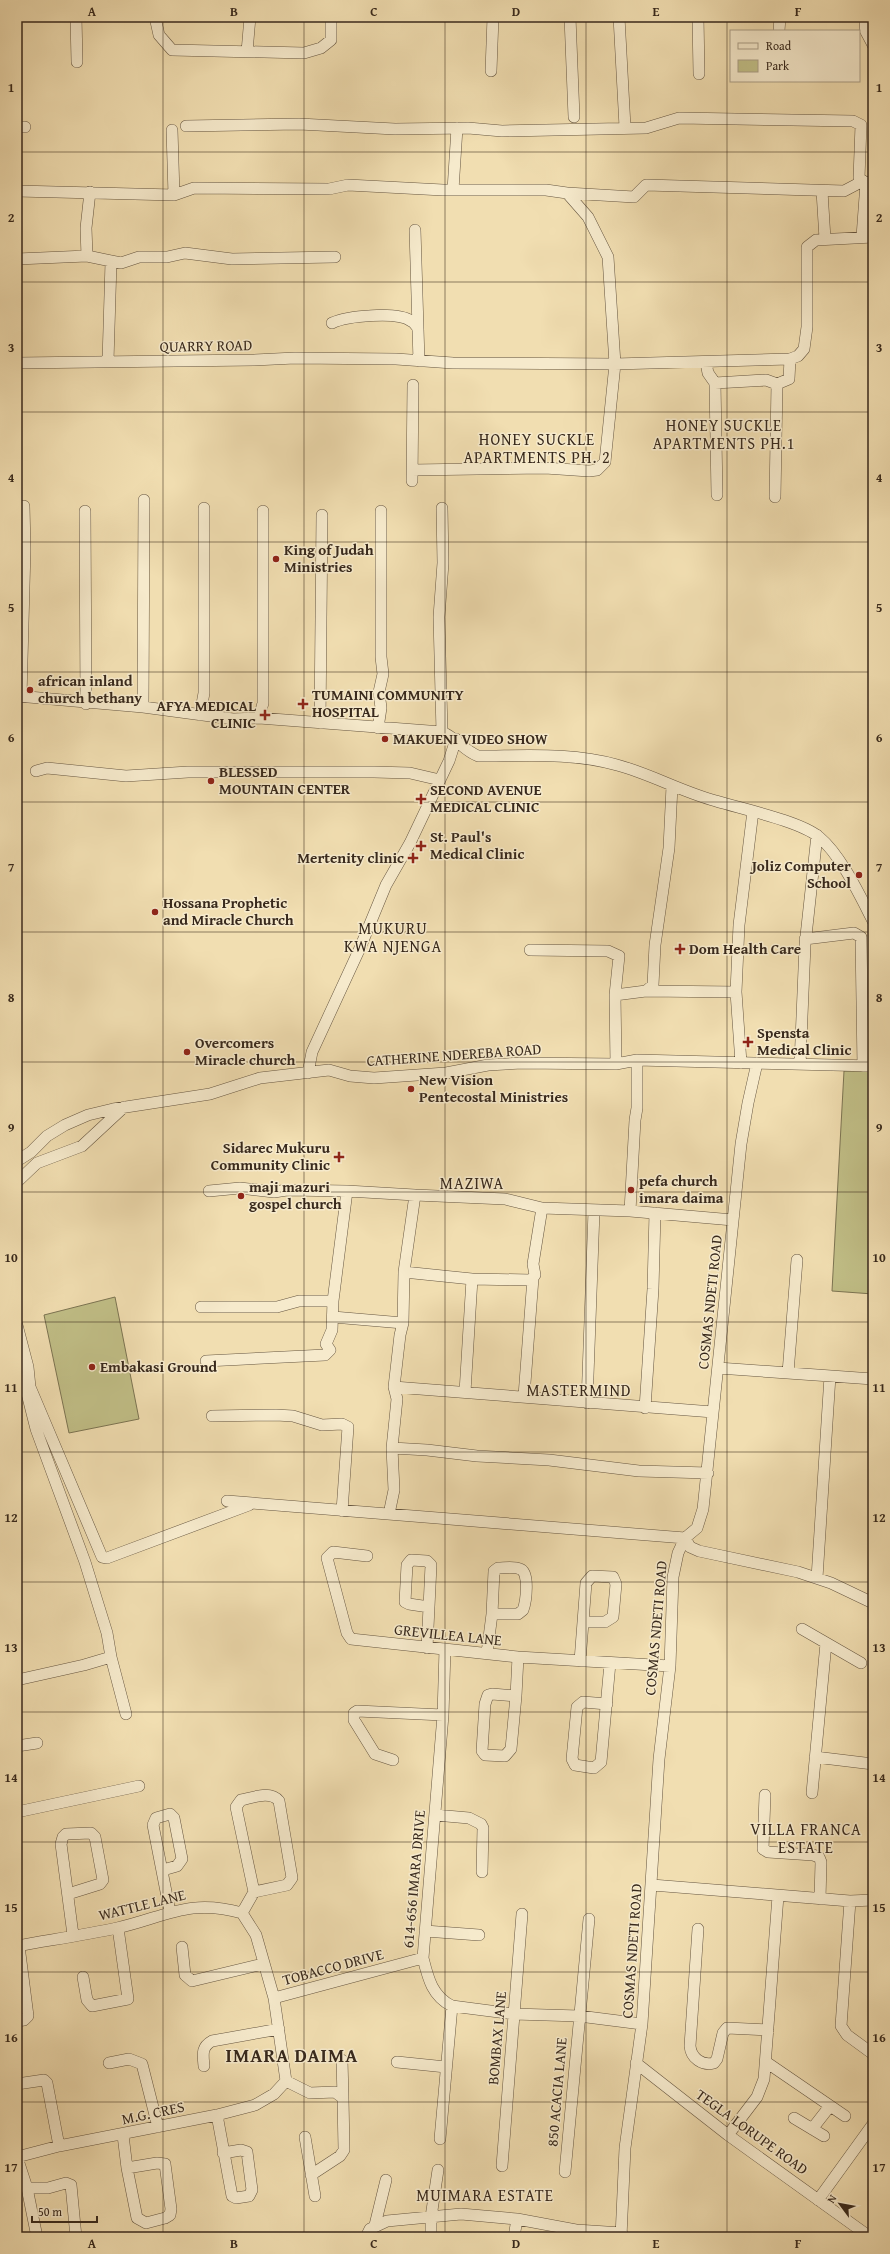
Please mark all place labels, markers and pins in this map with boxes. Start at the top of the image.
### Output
place label: King of Judah Ministries [284,539,374,577]
marker: King of Judah Ministries [271,554,281,564]
place label: african inland church bethany [38,670,142,708]
place label: TUMAINI COMMUNITY HOSPITAL [312,684,465,722]
marker: african inland church bethany [25,685,35,695]
place label: AFYA MEDICAL CLINIC [156,695,256,733]
marker: TUMAINI COMMUNITY HOSPITAL [297,698,309,710]
marker: AFYA MEDICAL CLINIC [259,709,271,721]
place label: MAKUENI VIDEO SHOW [393,728,548,749]
marker: MAKUENI VIDEO SHOW [380,734,390,744]
place label: BLESSED MOUNTAIN CENTER [219,761,351,799]
marker: BLESSED MOUNTAIN CENTER [206,776,216,786]
place label: SECOND AVENUE MEDICAL CLINIC [430,779,542,817]
marker: SECOND AVENUE MEDICAL CLINIC [415,793,427,805]
place label: St. Paul's Medical Clinic [430,826,524,864]
marker: St. Paul's Medical Clinic [415,840,427,852]
place label: Mertenity clinic [297,847,404,868]
marker: Mertenity clinic [407,852,419,864]
place label: Joliz Computer School [749,855,851,893]
marker: Joliz Computer School [854,870,864,880]
place label: Hossana Prophetic and Miracle Church [163,892,294,930]
marker: Hossana Prophetic and Miracle Church [150,907,160,917]
place label: Dom Health Care [689,938,801,959]
marker: Dom Health Care [674,943,686,955]
place label: Spensta Medical Clinic [757,1022,851,1060]
place label: Overcomers Miracle church [195,1032,296,1070]
marker: Spensta Medical Clinic [742,1036,754,1048]
marker: Overcomers Miracle church [182,1047,192,1057]
place label: New Vision Pentecostal Ministries [419,1069,568,1107]
marker: New Vision Pentecostal Ministries [406,1084,416,1094]
place label: Sidarec Mukuru Community Clinic [211,1137,330,1175]
marker: Sidarec Mukuru Community Clinic [333,1151,345,1163]
place label: pefa church imara daima [639,1170,724,1208]
place label: maji mazuri gospel church [249,1176,342,1214]
marker: pefa church imara daima [626,1185,636,1195]
marker: maji mazuri gospel church [236,1191,246,1201]
place label: Embakasi Ground [100,1356,218,1377]
marker: Embakasi Ground [87,1362,97,1372]

